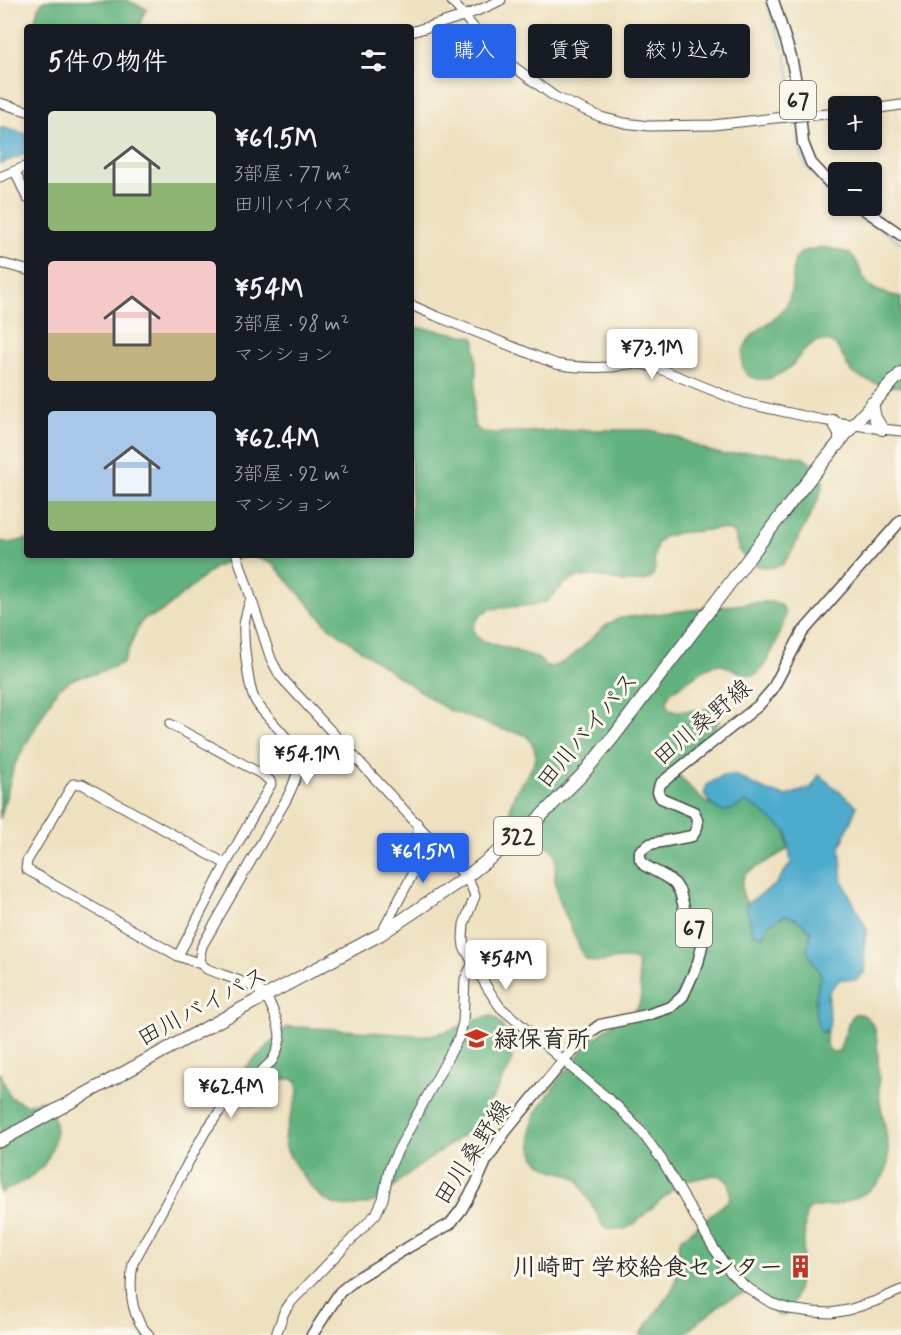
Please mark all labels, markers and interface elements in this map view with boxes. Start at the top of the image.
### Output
chip: 購入 [432,24,516,78]
chip: 賃貸 [528,24,612,78]
chip: 絞り込み [624,24,750,78]
icon: filters [357,44,390,77]
text: 5件の物件 [48,46,168,80]
road number: 67 [780,81,816,119]
map controls [828,96,882,216]
button: + [828,96,882,150]
text: ¥61.5M [234,123,317,157]
icon: home [96,135,168,207]
text: 3部屋 · 77 m² [234,161,351,188]
button: − [828,162,882,216]
text: 田川バイパス [234,192,354,219]
text: ¥54M [234,273,303,307]
icon: home [96,285,168,357]
text: 3部屋 · 98 m² [234,311,349,338]
pin: ¥73.1M [603,329,701,380]
text: ¥73.1M [621,335,683,362]
text: マンション [234,342,333,369]
text: ¥62.4M [234,423,319,457]
icon: home [96,435,168,507]
text: 3部屋 · 92 m² [234,461,349,488]
text: マンション [234,492,333,519]
street label: 田川バイパス [530,666,646,796]
street label: 田川桑野線 [647,673,759,774]
pin: ¥54.1M [258,735,356,786]
text: ¥54.1M [274,741,340,768]
road number: 322 [494,817,542,855]
pin: ¥61.5M [374,833,472,884]
text: ¥61.5M [391,839,455,866]
road number: 67 [676,909,712,947]
pin: ¥54M [470,940,542,991]
text: ¥54M [479,946,533,973]
street label: 田川バイパス [132,960,273,1055]
place label: 緑保育所 [494,1025,590,1056]
school or university icon: 緑保育所 [463,1026,489,1052]
pin: ¥62.4M [182,1068,280,1119]
text: ¥62.4M [198,1074,264,1101]
street label: 田川桑野線 [428,1094,519,1212]
place label: 川崎町 学校給食センター [513,1253,783,1284]
building icon: 川崎町 学校給食センター [788,1254,814,1280]

